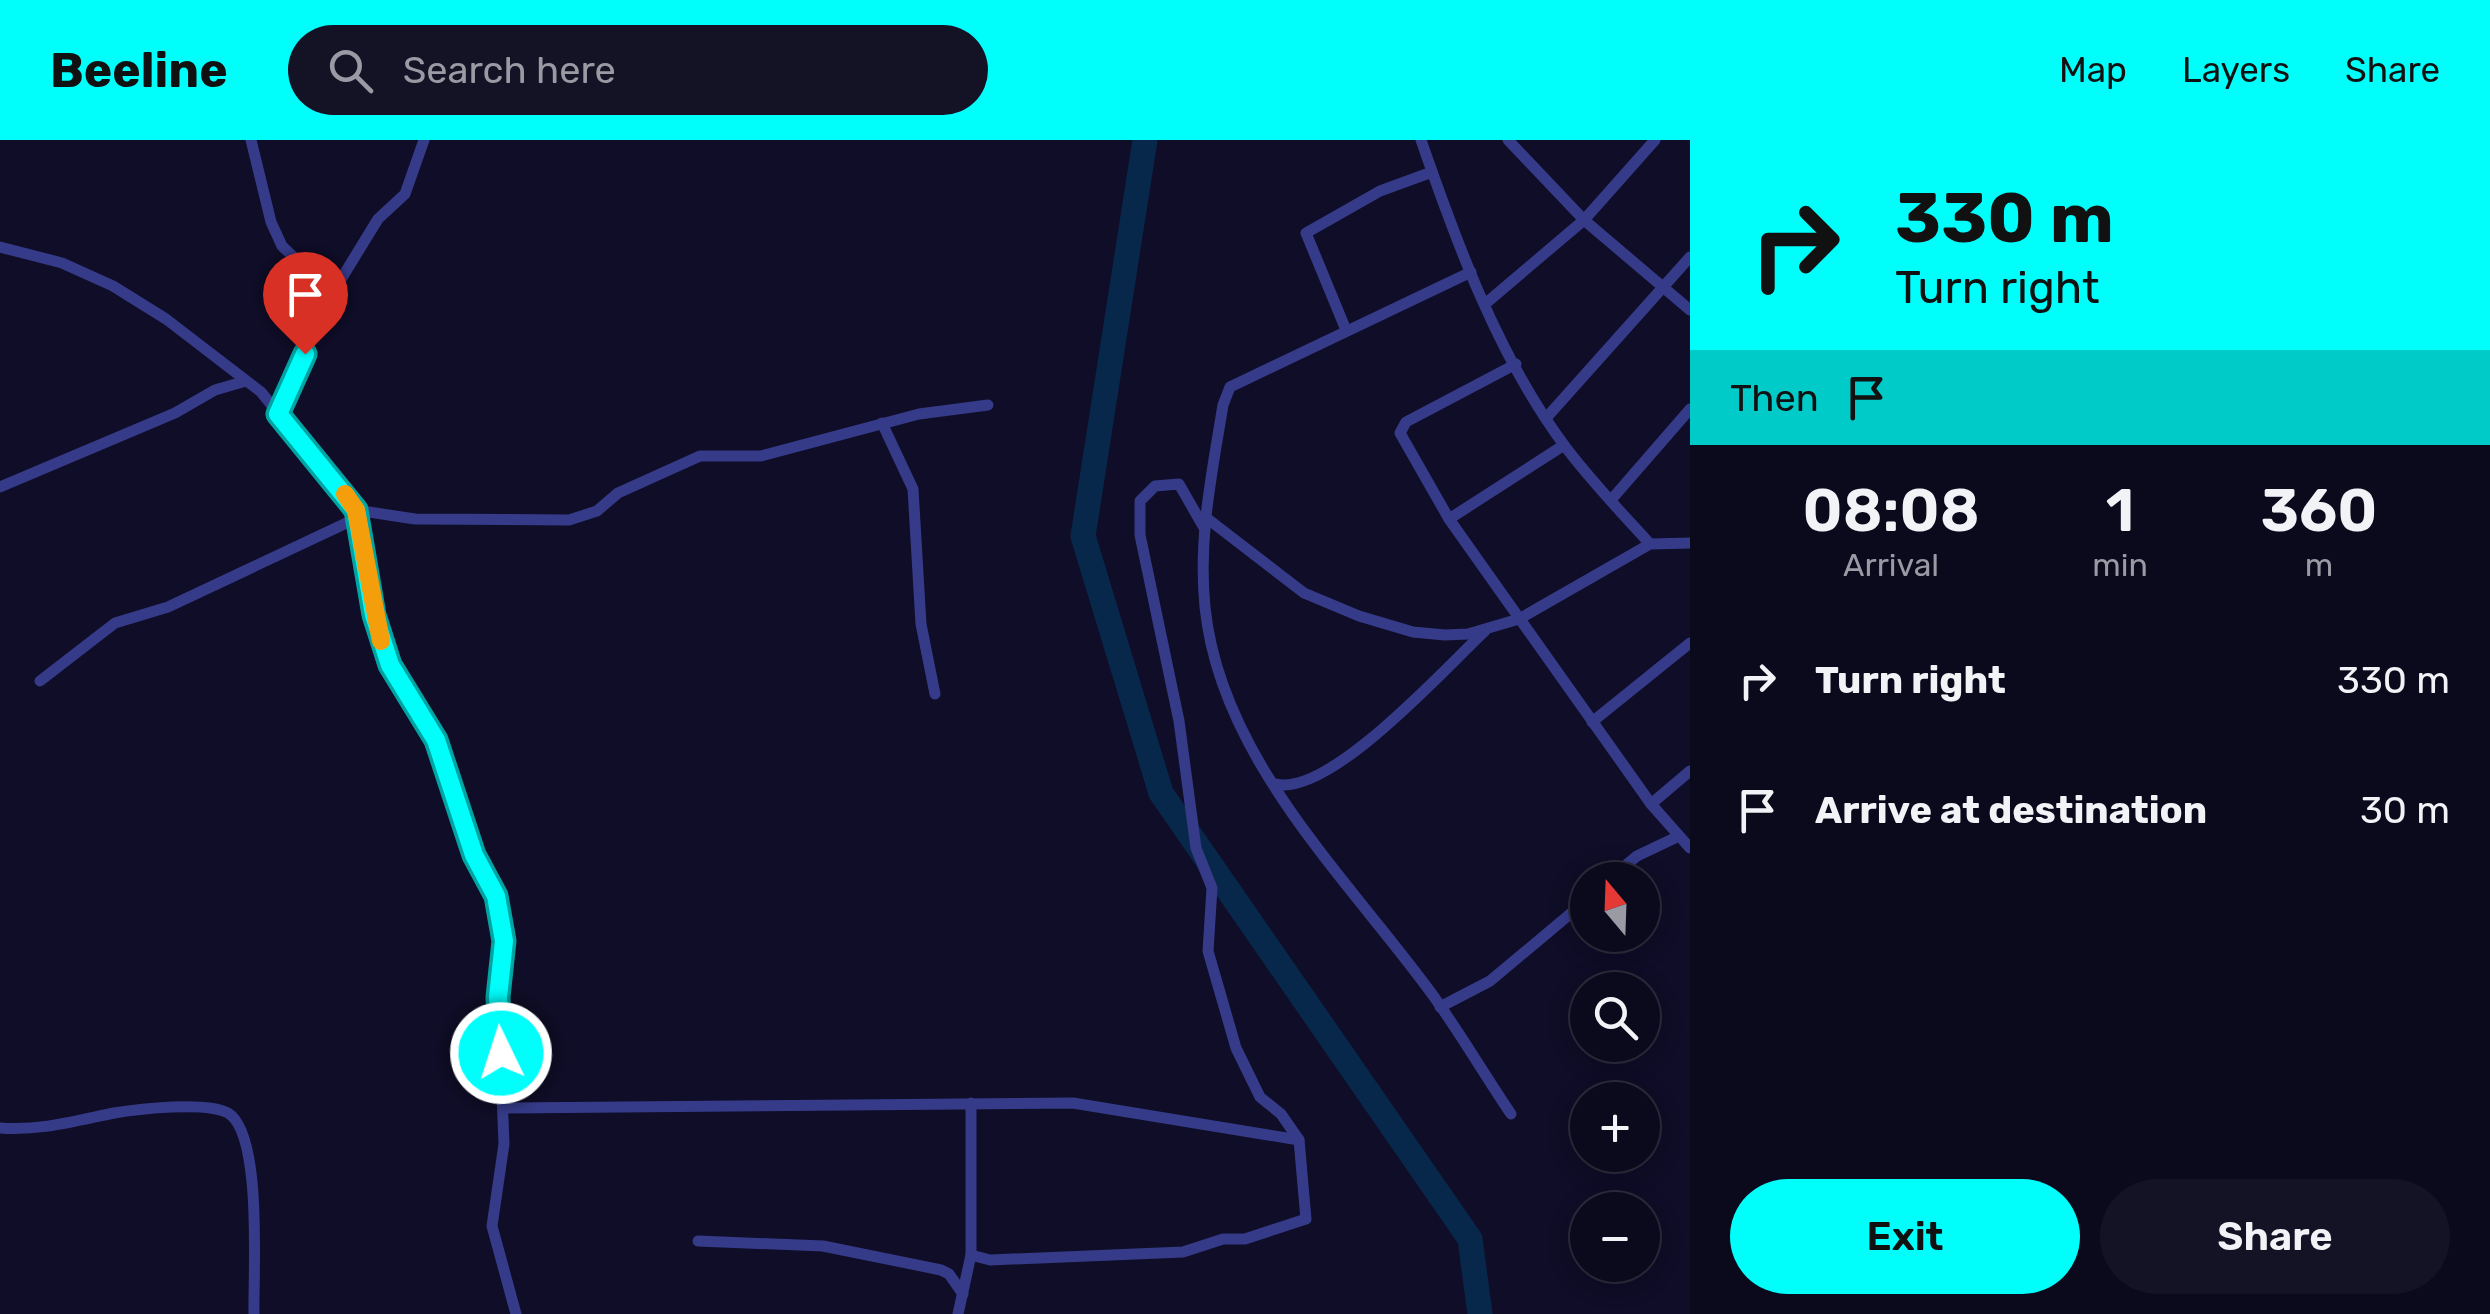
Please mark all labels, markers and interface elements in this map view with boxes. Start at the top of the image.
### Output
search box [288,25,988,115]
text: Beeline [50,42,228,99]
icon: search [323,43,378,98]
text: Search here [403,47,616,93]
text: Map [2059,49,2127,91]
text: Layers [2182,49,2290,91]
text: Share [2345,49,2440,91]
text: 330 m [1895,177,2114,260]
icon: right [1730,180,1860,310]
pin [263,252,348,355]
text: Turn right [1895,261,2099,314]
icon: arrive [278,267,333,322]
icon: arrive [1839,370,1894,425]
text: Then [1730,375,1819,421]
text: 08:08 [1803,475,1980,546]
text: 1 [2106,475,2134,546]
text: 360 [2260,475,2377,546]
text: Arrival [1843,546,1939,584]
text: min [2092,546,2148,584]
text: m [2305,546,2333,584]
icon: right [1730,653,1785,708]
text: Turn right [1815,657,2006,703]
text: 330 m [2337,657,2450,703]
icon: arrive [1730,783,1785,838]
text: Arrive at destination [1815,787,2207,833]
text: 30 m [2360,787,2450,833]
north arrow [1570,862,1660,952]
map controls [1570,862,1660,1282]
button: search [1570,972,1660,1062]
position arrow [449,1001,553,1105]
button: + [1570,1082,1660,1172]
button: Exit [1730,1179,2080,1294]
button: Share [2100,1179,2450,1294]
button: − [1570,1192,1660,1282]

